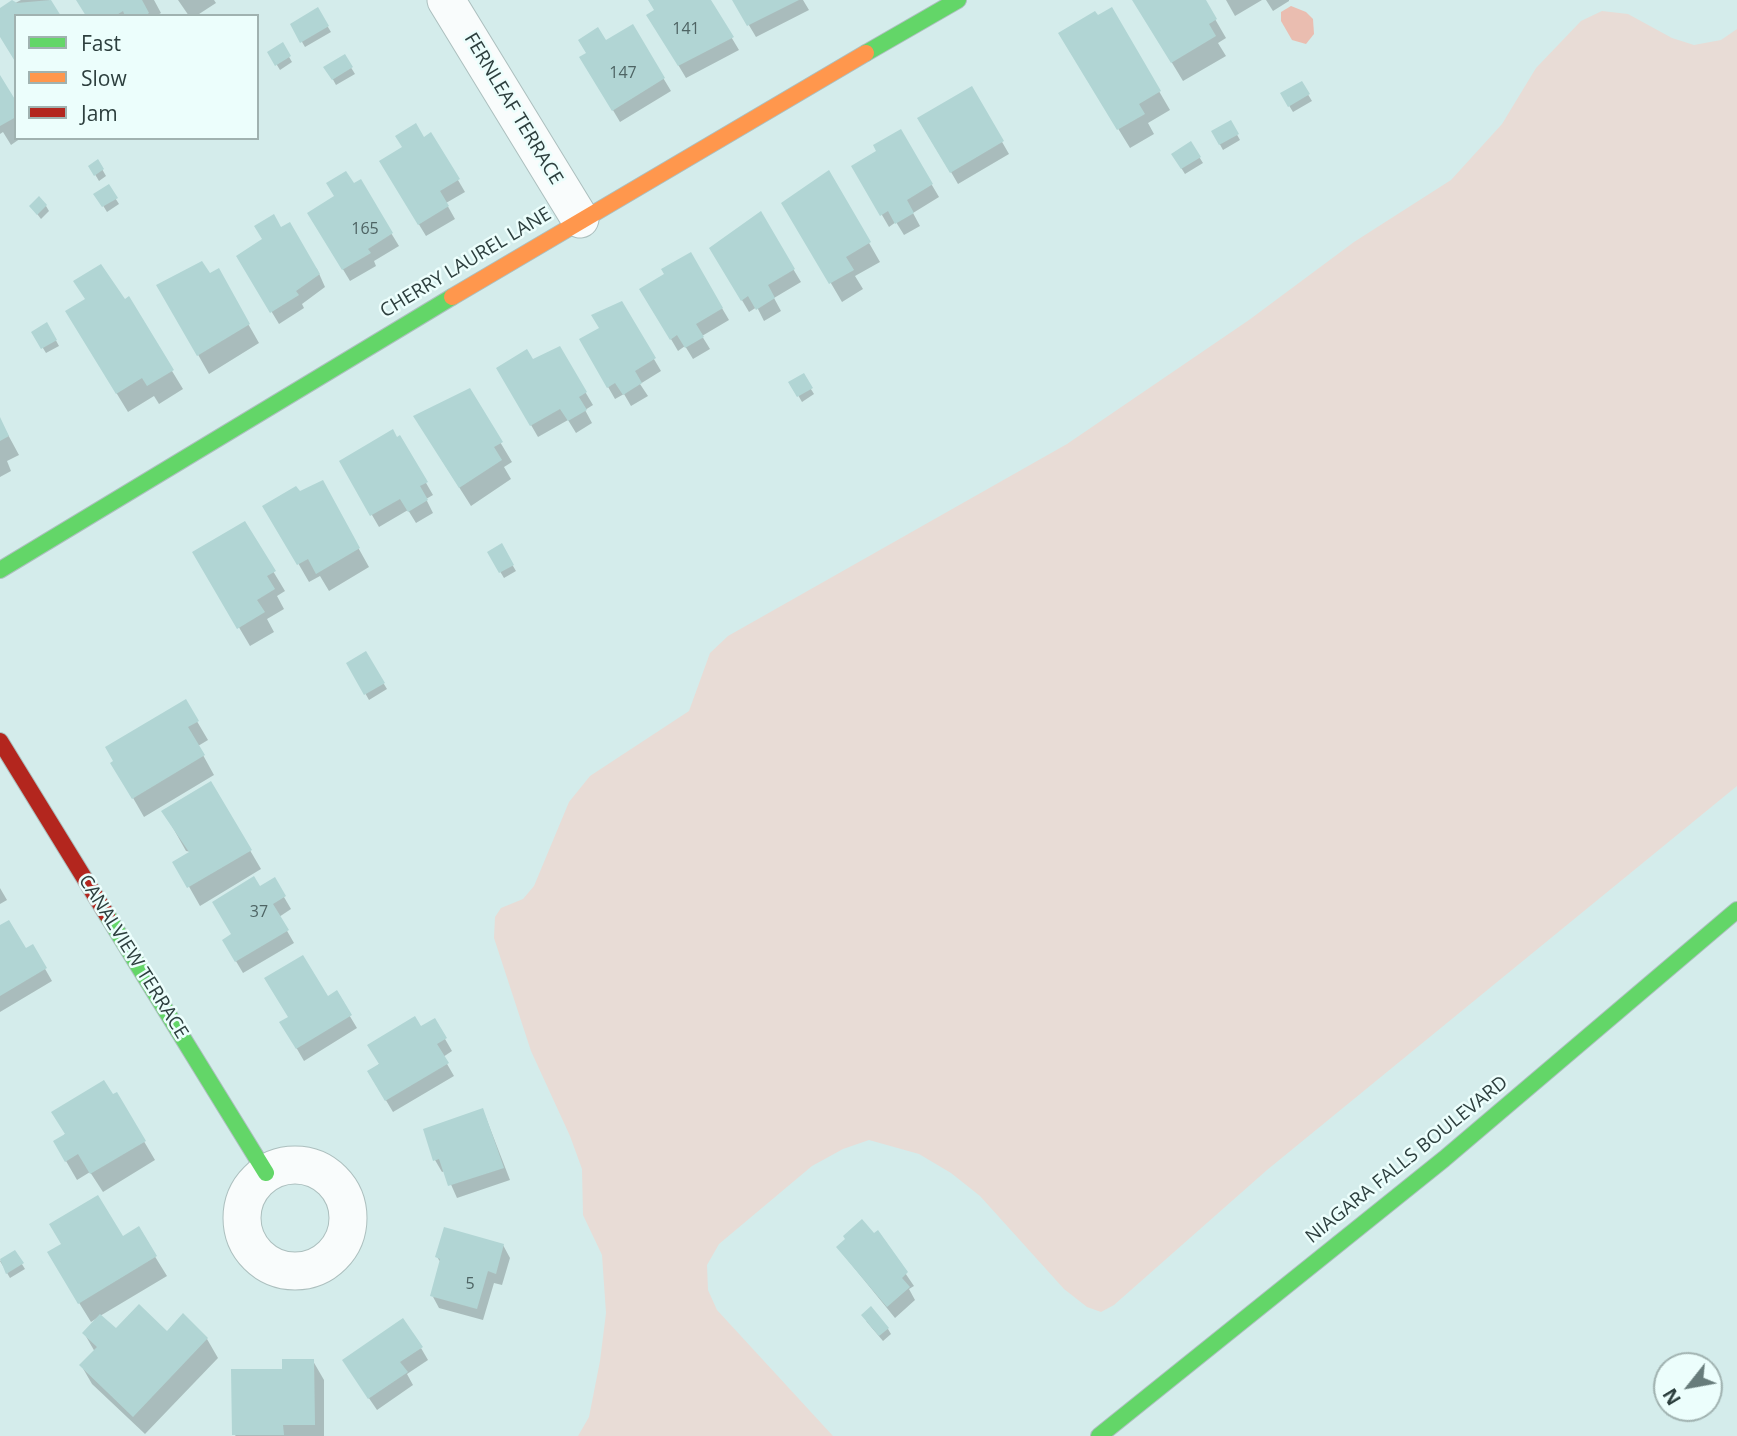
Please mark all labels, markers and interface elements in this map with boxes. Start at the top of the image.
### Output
legend [14,14,259,140]
house number: 141 [672,19,700,39]
text: Fast [81,29,121,57]
street label: FERNLEAF TERRACE [459,29,567,189]
house number: 147 [609,63,637,83]
text: Slow [81,64,127,92]
text: Jam [81,99,118,127]
street label: CHERRY LAUREL LANE [376,203,556,323]
house number: 165 [351,219,379,239]
street label: CANALVIEW TERRACE [73,871,193,1043]
house number: 37 [250,902,268,922]
street label: NIAGARA FALLS BOULEVARD [1301,1071,1513,1249]
house number: 5 [465,1274,475,1294]
north arrow [1653,1352,1723,1422]
text: N [1657,1383,1687,1410]

